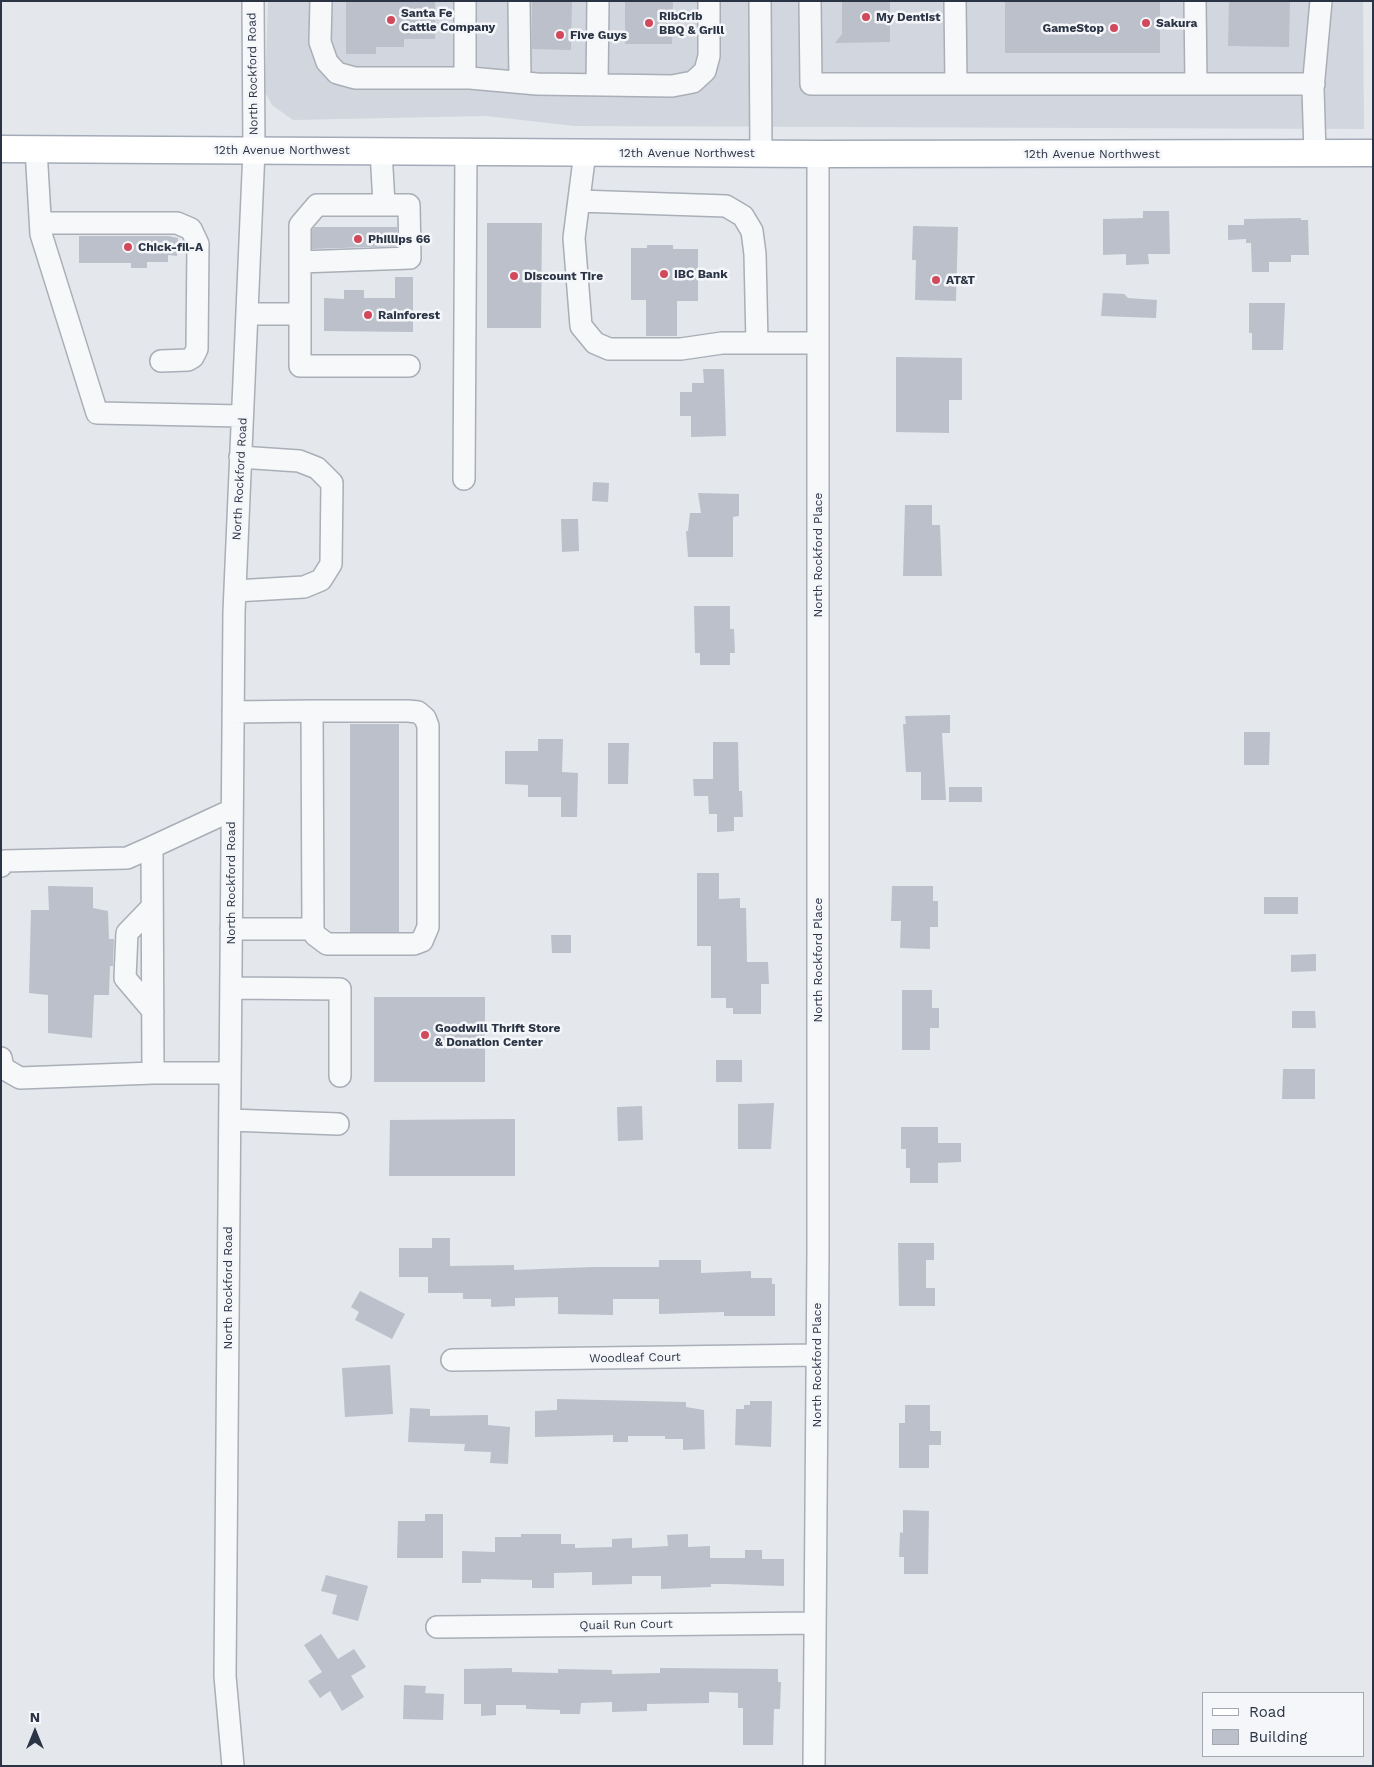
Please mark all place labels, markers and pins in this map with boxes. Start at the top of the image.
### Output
place label: Santa Fe Cattle Company [401,6,495,34]
place label: RibCrib BBQ & Grill [659,9,724,37]
place label: My Dentist [876,10,940,24]
marker: My Dentist [860,11,872,23]
marker: Santa Fe Cattle Company [385,14,397,26]
place label: Sakura [1156,16,1198,30]
marker: RibCrib BBQ & Grill [643,17,655,29]
marker: Sakura [1140,17,1152,29]
place label: GameStop [1042,21,1104,35]
marker: GameStop [1108,22,1120,34]
place label: Five Guys [570,28,627,42]
marker: Five Guys [554,29,566,41]
place label: Phillips 66 [368,232,430,246]
marker: Phillips 66 [352,233,364,245]
place label: Chick-fil-A [138,240,203,254]
marker: Chick-fil-A [122,241,134,253]
place label: IBC Bank [674,267,728,281]
marker: IBC Bank [658,268,670,280]
place label: Discount Tire [524,269,603,283]
marker: Discount Tire [508,270,520,282]
place label: AT&T [946,273,975,287]
marker: AT&T [930,274,942,286]
place label: Rainforest [378,308,440,322]
marker: Rainforest [362,309,374,321]
place label: Goodwill Thrift Store & Donation Center [435,1021,560,1049]
marker: Goodwill Thrift Store & Donation Center [419,1029,431,1041]

